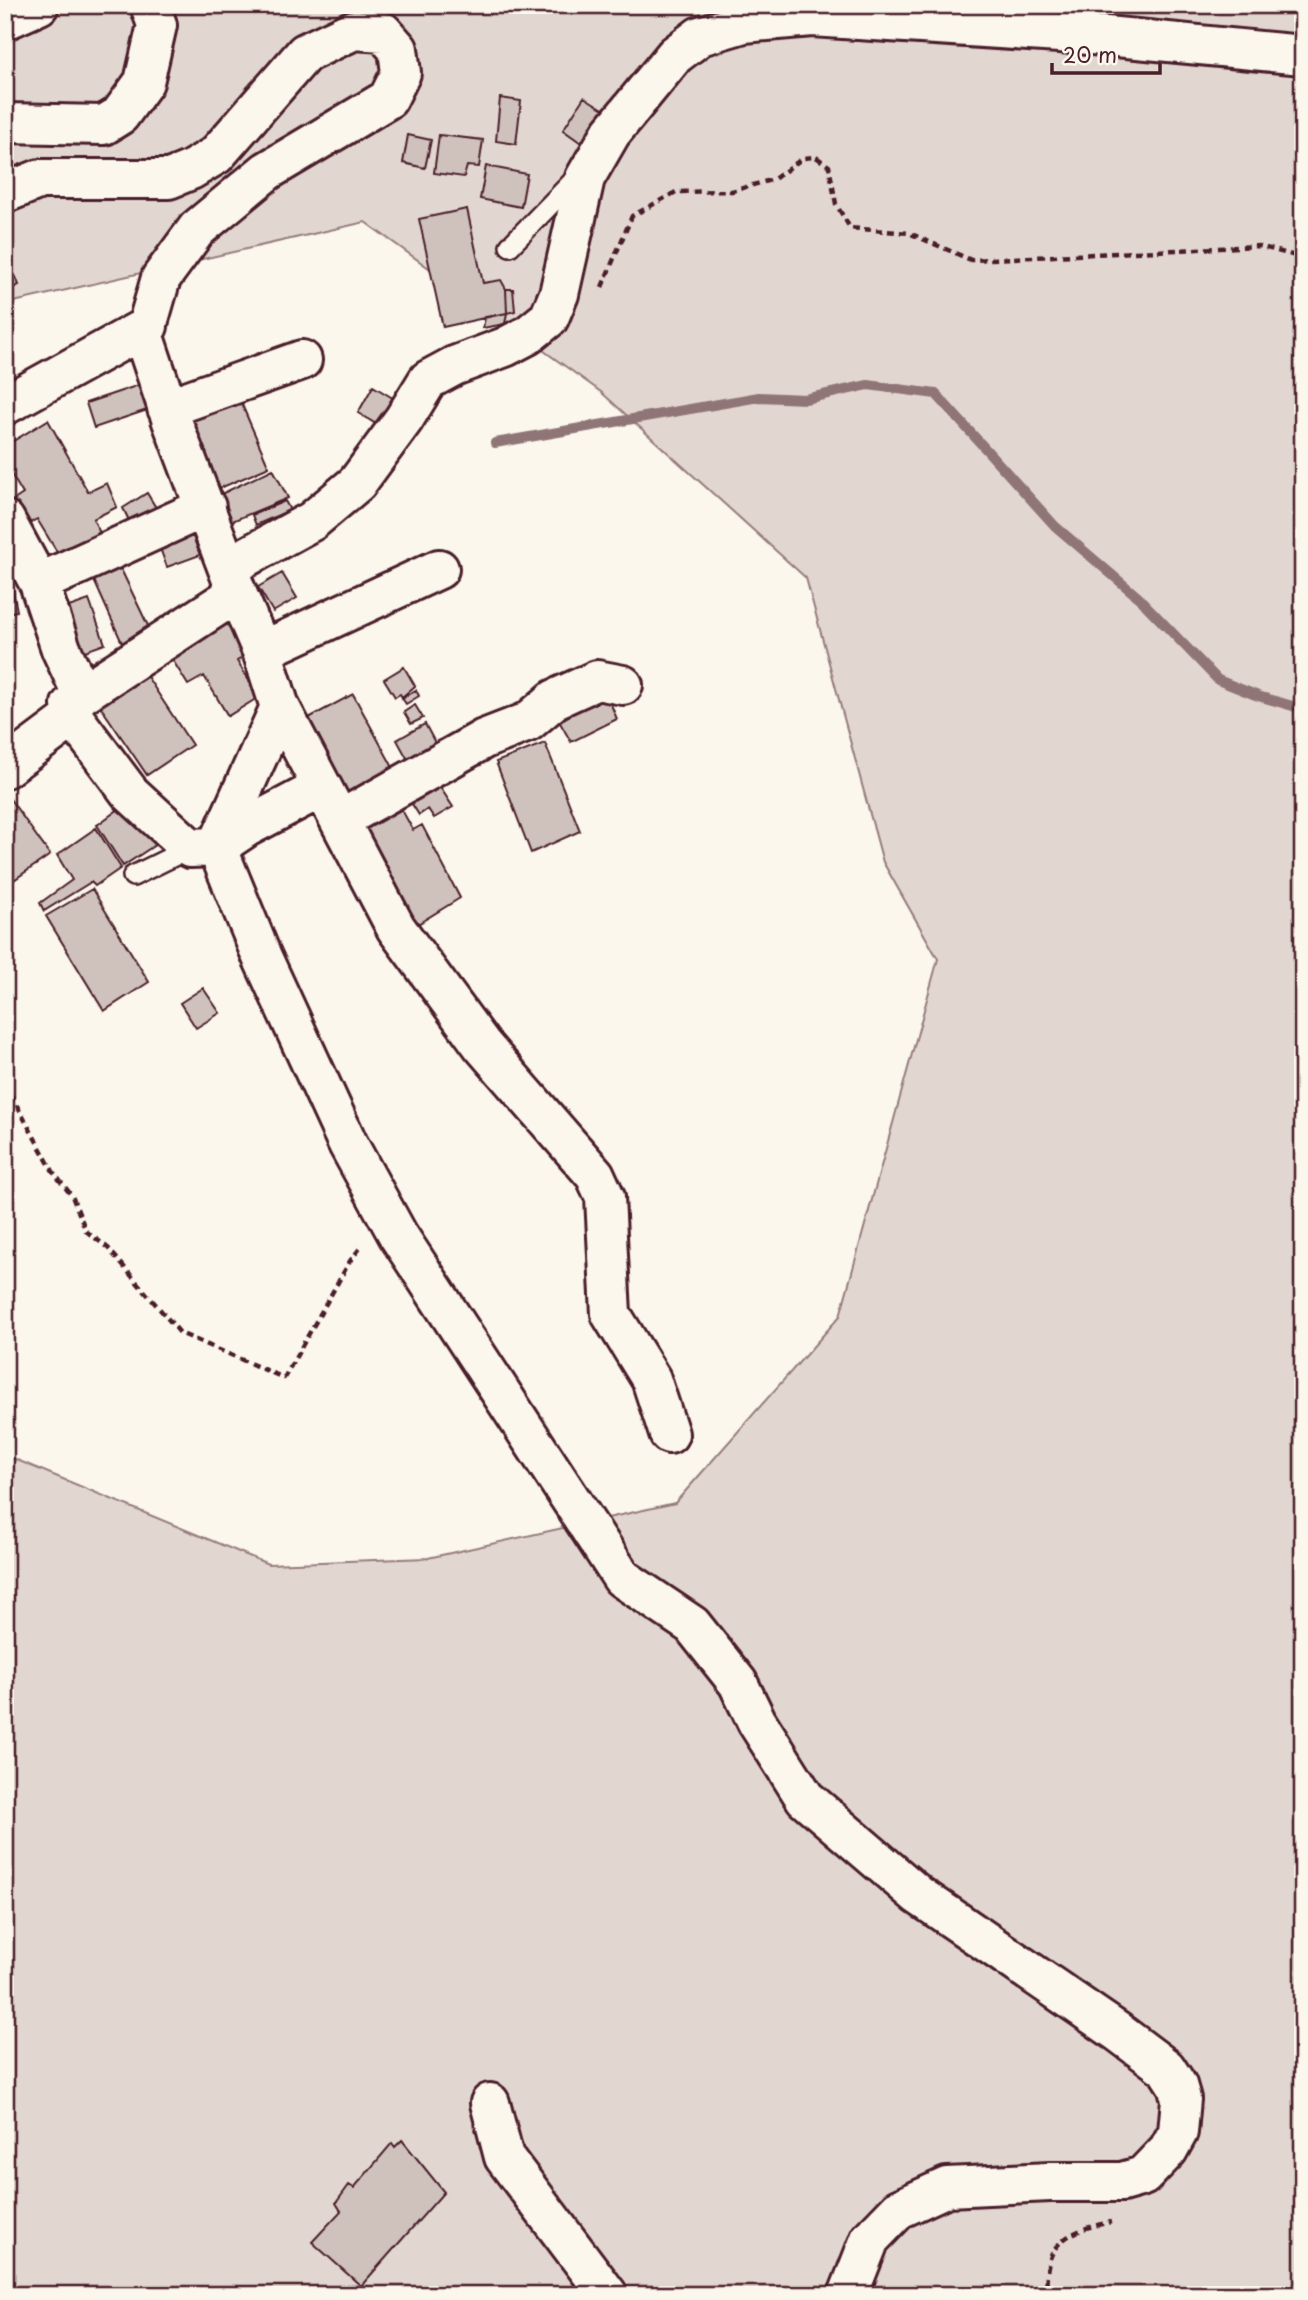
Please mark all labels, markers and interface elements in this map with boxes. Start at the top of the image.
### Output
scale bar [1052,32,1161,76]
text: 20 m [1063,38,1117,70]

